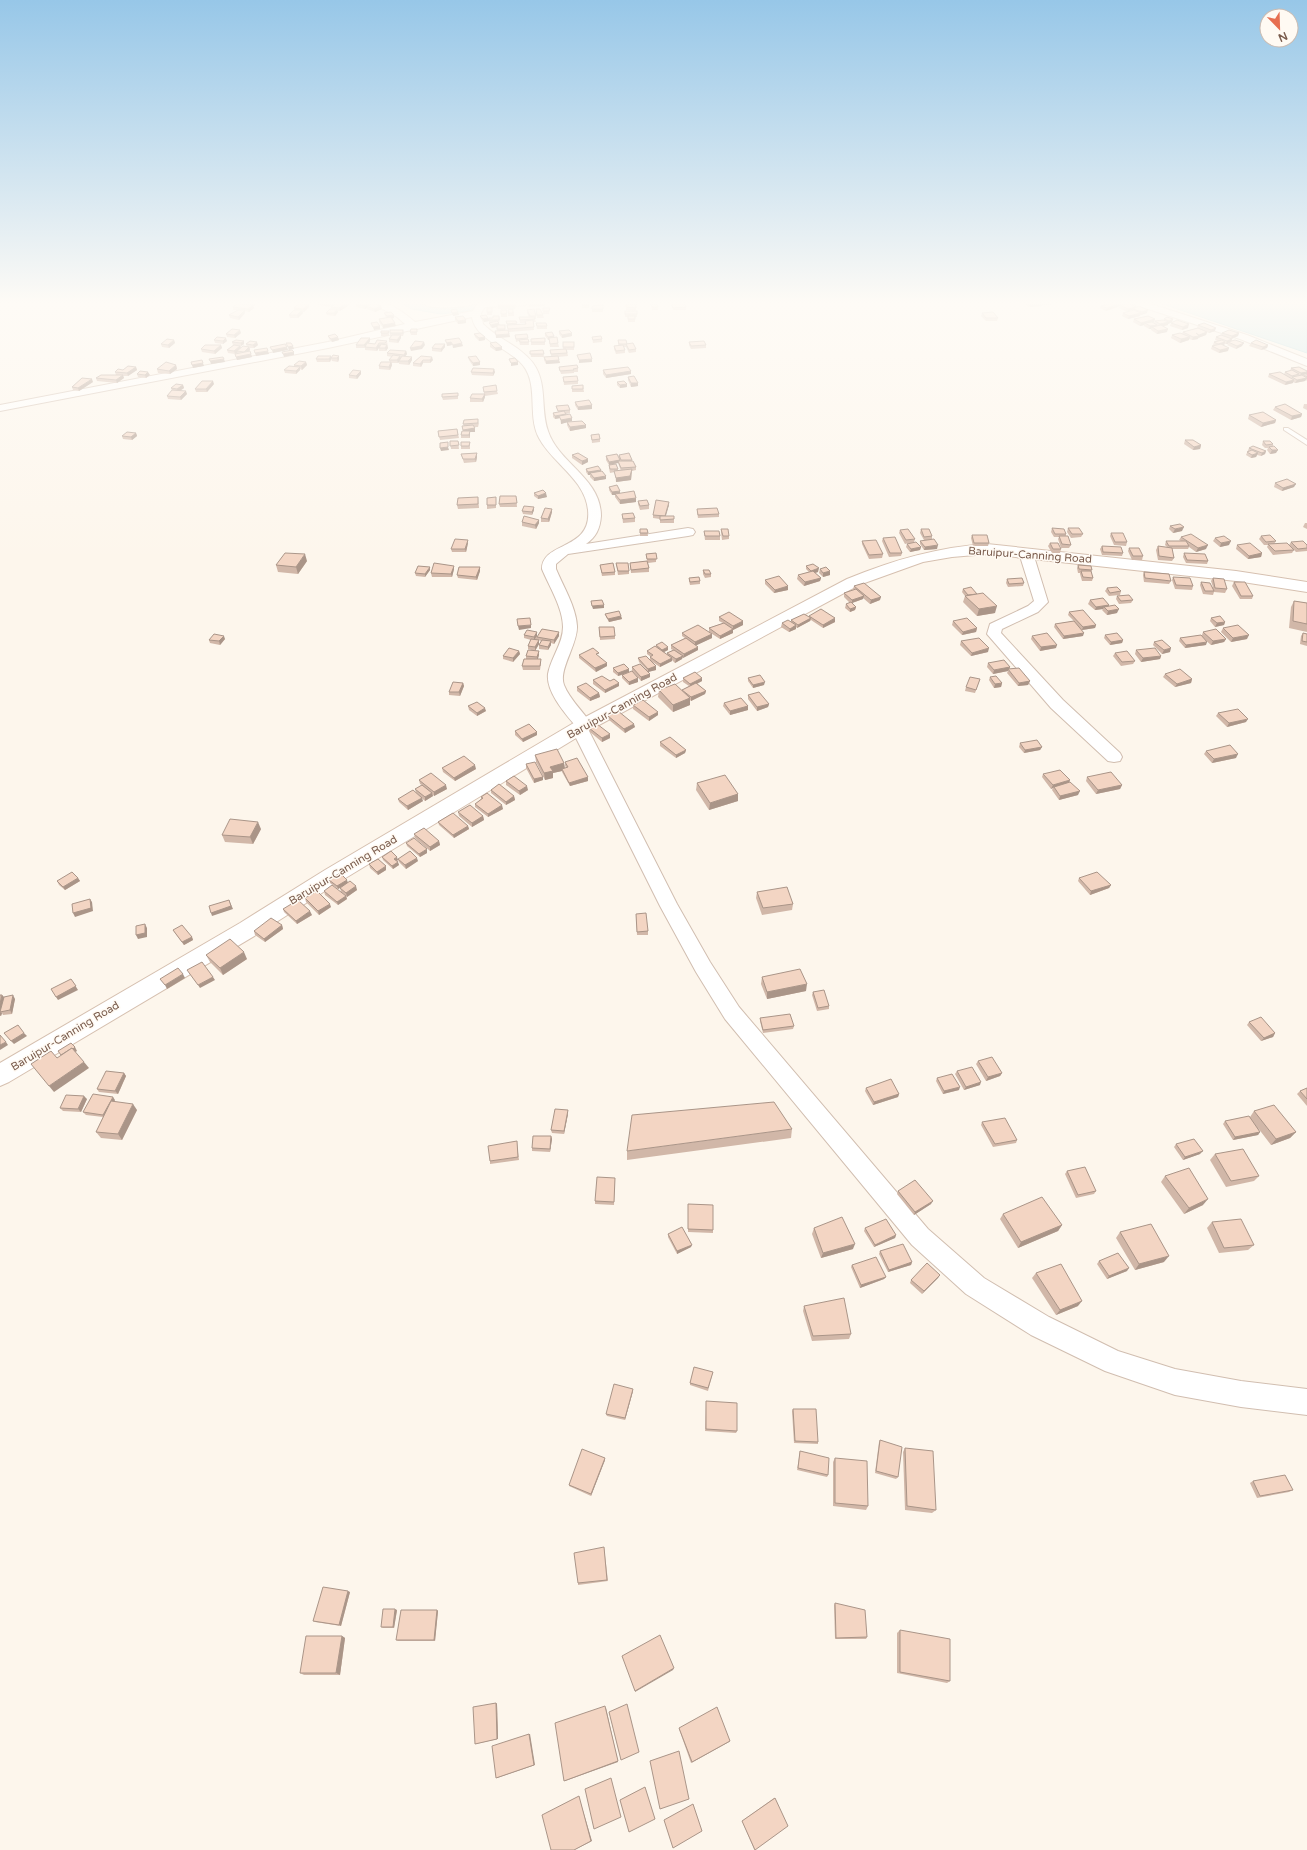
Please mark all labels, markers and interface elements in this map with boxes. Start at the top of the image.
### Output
north arrow [1259,8,1299,48]
text: N [1276,29,1289,44]
street label: Baruipur-Canning Road [968,544,1092,566]
street label: Baruipur-Canning Road [565,670,679,742]
street label: Baruipur-Canning Road [287,832,399,907]
street label: Baruipur-Canning Road [9,998,121,1073]

